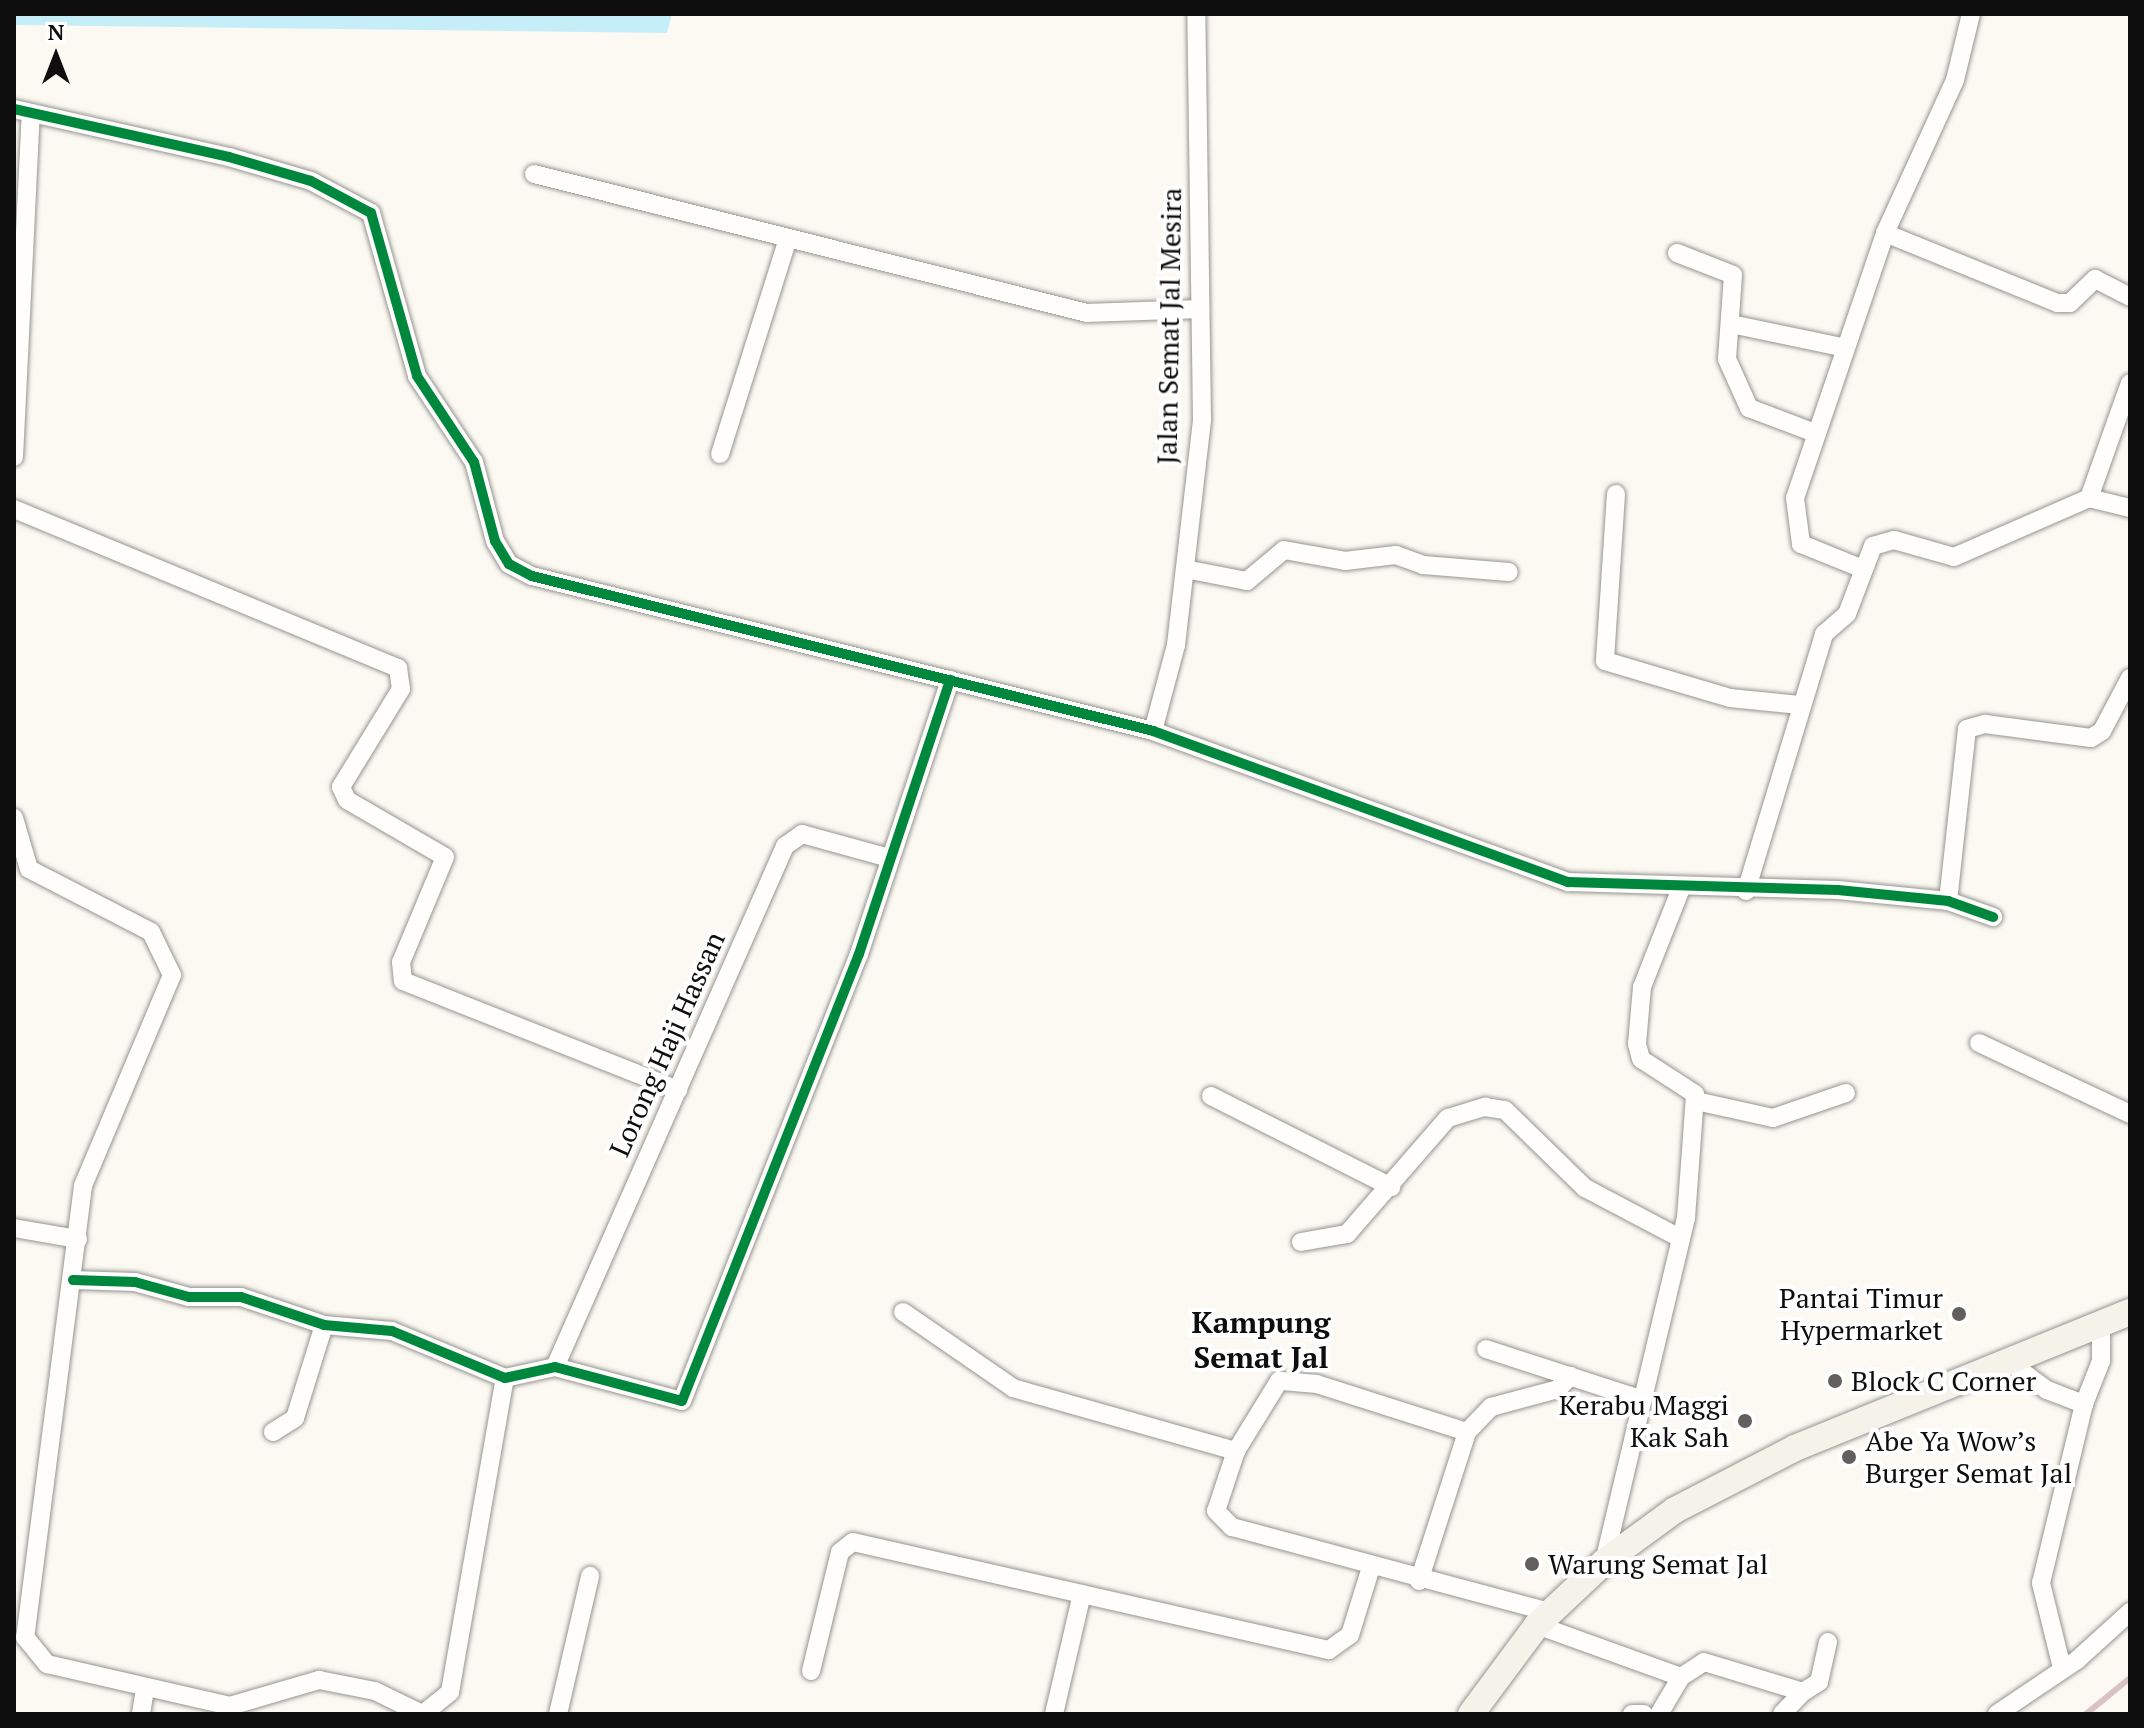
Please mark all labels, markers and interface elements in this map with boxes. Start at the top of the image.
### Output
north arrow [16,16,96,96]
text: N [48,17,64,46]
street label: Jalan Semat Jal Mesira [1150,187,1188,465]
street label: Lorong Haji Hassan [602,926,732,1162]
place label: Pantai Timur Hypermarket [1779,1281,1943,1347]
district label: Kampung Semat Jal [1192,1304,1330,1374]
marker: Pantai Timur Hypermarket [1950,1305,1968,1323]
place label: Block C Corner [1851,1364,2036,1398]
marker: Block C Corner [1826,1372,1844,1390]
place label: Kerabu Maggi Kak Sah [1559,1388,1729,1454]
marker: Kerabu Maggi Kak Sah [1736,1412,1754,1430]
place label: Abe Ya Wow’s Burger Semat Jal [1865,1424,2072,1490]
marker: Abe Ya Wow’s Burger Semat Jal [1840,1448,1858,1466]
place label: Warung Semat Jal [1548,1547,1768,1581]
marker: Warung Semat Jal [1523,1555,1541,1573]

